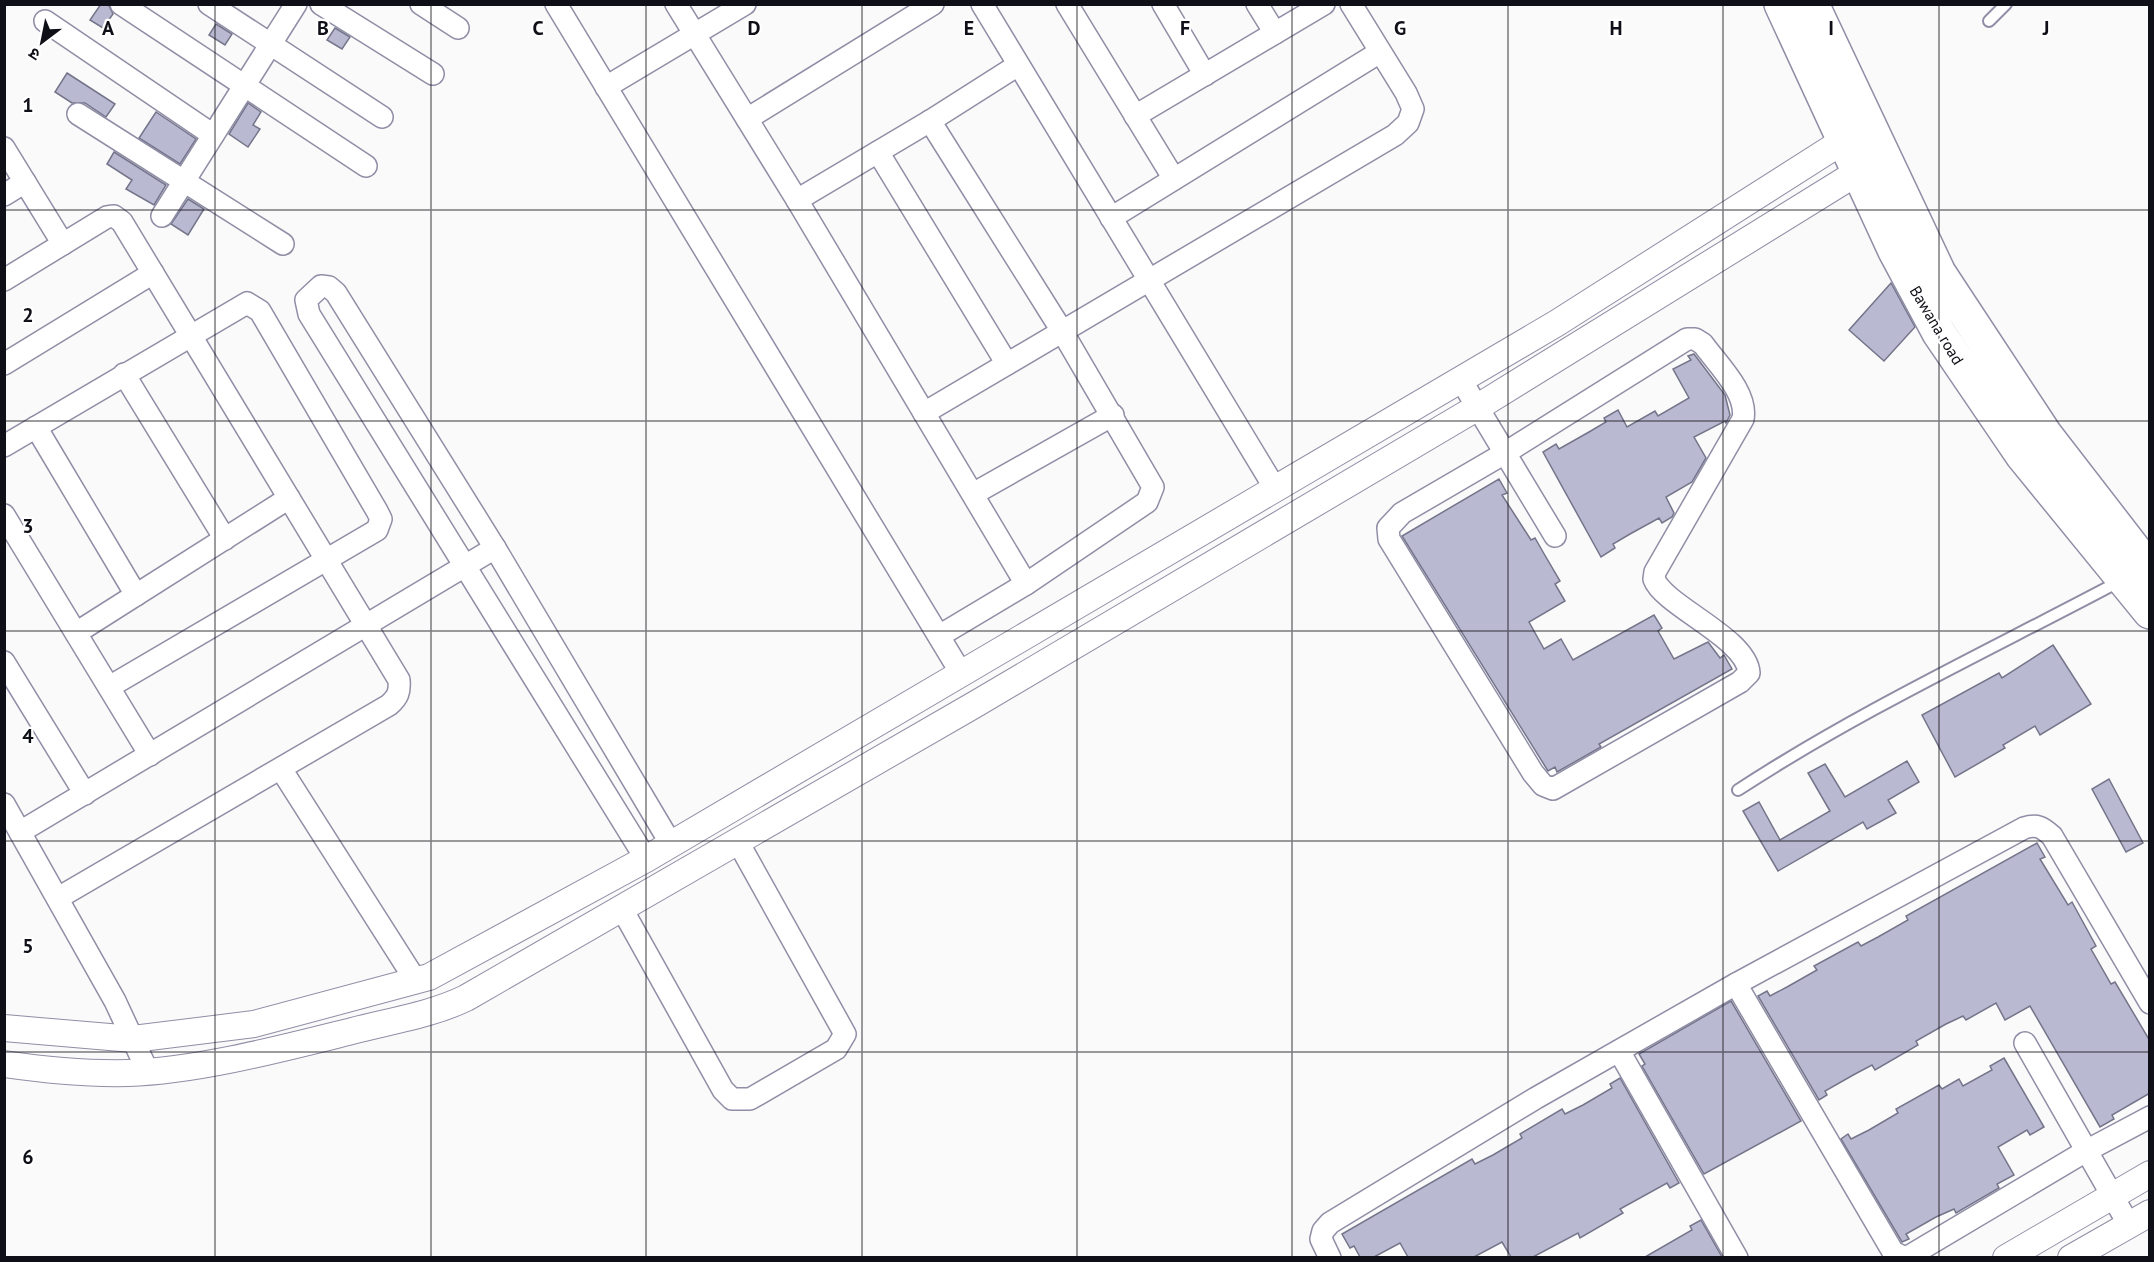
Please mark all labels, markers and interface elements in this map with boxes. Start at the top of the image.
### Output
north arrow [12,12,72,72]
text: A [102,15,115,41]
text: B [317,15,329,41]
text: C [532,15,544,41]
text: D [748,15,761,41]
text: E [964,15,974,41]
text: F [1180,15,1190,41]
text: G [1394,15,1406,41]
text: H [1609,15,1623,41]
text: I [1828,15,1834,41]
text: J [2042,15,2049,41]
text: उ [24,43,43,66]
text: 1 [22,92,34,118]
street label: Bawana road [1906,282,1968,368]
text: 2 [22,302,34,328]
text: 3 [22,513,34,539]
text: 4 [22,723,34,749]
text: 5 [22,933,34,959]
text: 6 [22,1144,34,1170]

